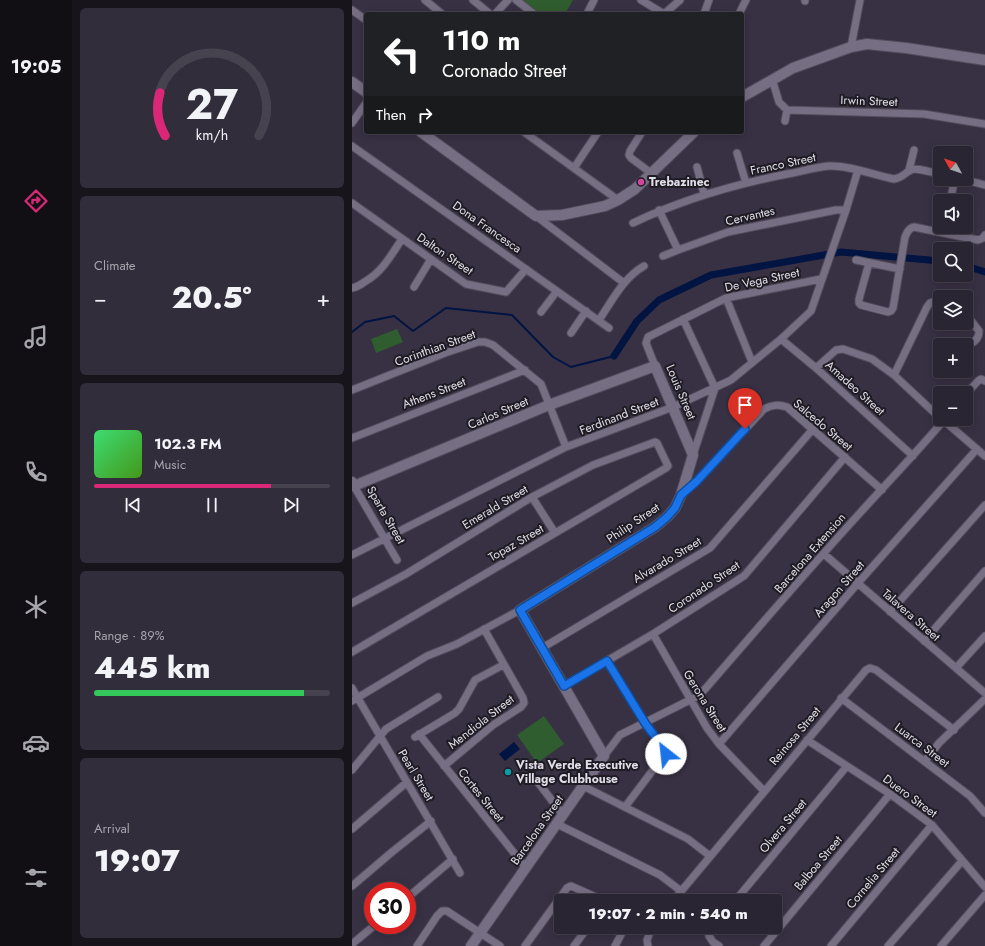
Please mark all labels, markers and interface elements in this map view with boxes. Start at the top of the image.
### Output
text: 110 m [442,20,520,61]
icon: left [376,28,428,80]
text: 19:05 [11,54,61,80]
text: Coronado Street [442,58,566,84]
text: 27 [186,74,238,135]
street label: Irwin Street [840,91,898,111]
text: Then [376,104,406,126]
icon: right [414,104,436,126]
text: km/h [196,124,228,144]
north arrow [933,146,973,186]
map controls [933,146,973,426]
street label: Franco Street [749,148,817,180]
place label: Trebazinec [649,173,710,191]
marker: Trebazinec [636,177,646,187]
icon: directions [22,187,50,215]
button: sound [933,194,973,234]
street label: Dona Francesca [449,197,525,258]
street label: Cervantes [724,202,777,230]
street label: Dalton Street [413,228,477,280]
button: search [933,242,973,282]
text: Climate [94,256,135,275]
street label: De Vega Street [723,263,801,297]
text: 20.5° [172,276,252,319]
text: − [94,282,107,314]
text: + [316,282,330,314]
button: layers [933,290,973,330]
icon: music [22,323,50,351]
street label: Corinthian Street [392,325,478,371]
button: + [933,338,973,378]
street label: Amadeo Street [821,356,889,420]
street label: Louis Street [661,362,701,423]
street label: Athens Street [400,373,468,413]
button: − [933,386,973,426]
pin [728,388,762,429]
street label: Carlos Street [465,392,531,434]
street label: Ferdinand Street [577,393,661,439]
icon: arrive [734,394,756,416]
street label: Salcedo Street [789,395,857,455]
text: 102.3 FM [154,433,222,455]
text: Music [154,455,186,474]
icon: phone [22,458,50,486]
street label: Emerald Street [459,480,531,534]
street label: Sparta Street [362,483,410,547]
icon: previous [122,494,144,516]
icon: pause [201,494,223,516]
icon: next [280,494,302,516]
street label: Philip Street [603,498,663,548]
street label: Barcelona Extension [770,509,850,597]
street label: Topaz Street [485,520,547,566]
street label: Alvarado Street [629,532,705,588]
street label: Coronado Street [665,556,744,618]
street label: Aragon Street [809,557,869,621]
street label: Talavera Street [878,585,944,645]
icon: climate [22,593,50,621]
text: Range · 89% [94,626,165,645]
text: 445 km [94,646,211,689]
street label: Gerona Street [679,666,731,736]
street label: Mendiola Street [444,690,518,754]
street label: Reinosa Street [765,703,825,769]
street label: Luarca Street [891,718,953,772]
icon: car [22,729,50,757]
position arrow [645,733,687,775]
street label: Pearl Street [394,746,439,804]
place label: Vista Verde Executive Village Clubhouse [515,756,638,788]
street label: Cortes Street [454,764,509,826]
marker: Vista Verde Executive Village Clubhouse [503,767,513,777]
street label: Duero Street [879,770,941,822]
street label: Barcelona Street [506,791,568,869]
street label: Olvera Street [755,795,811,857]
text: Arrival [94,819,130,838]
street label: Balboa Street [790,832,846,894]
text: 19:07 [94,839,180,882]
street label: Cornelia Street [842,843,904,913]
icon: filters [22,864,50,892]
speed limit sign: 30 [364,882,416,934]
text: 19:07 · 2 min · 540 m [588,903,748,925]

